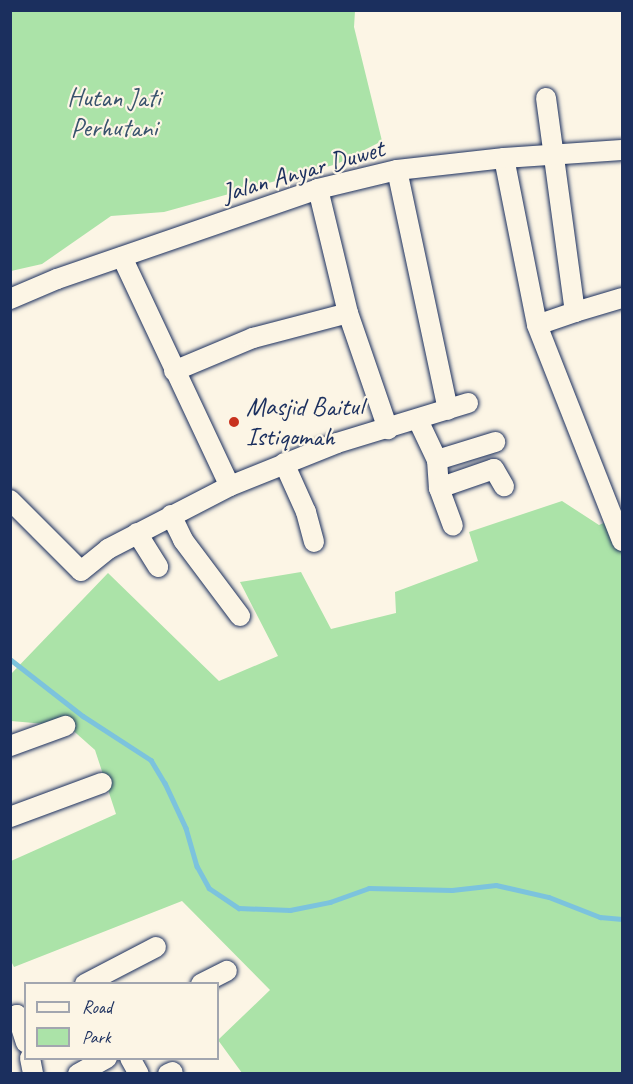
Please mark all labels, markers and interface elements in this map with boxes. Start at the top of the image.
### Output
park label: Hutan Jati Perhutani [67,82,161,144]
street label: Jalan Anyar Duwet [218,133,388,209]
place label: Masjid Baitul Istiqomah [246,391,364,452]
marker: Masjid Baitul Istiqomah [227,415,241,429]
legend [24,982,219,1060]
text: Road [82,996,112,1018]
text: Park [82,1026,111,1048]

